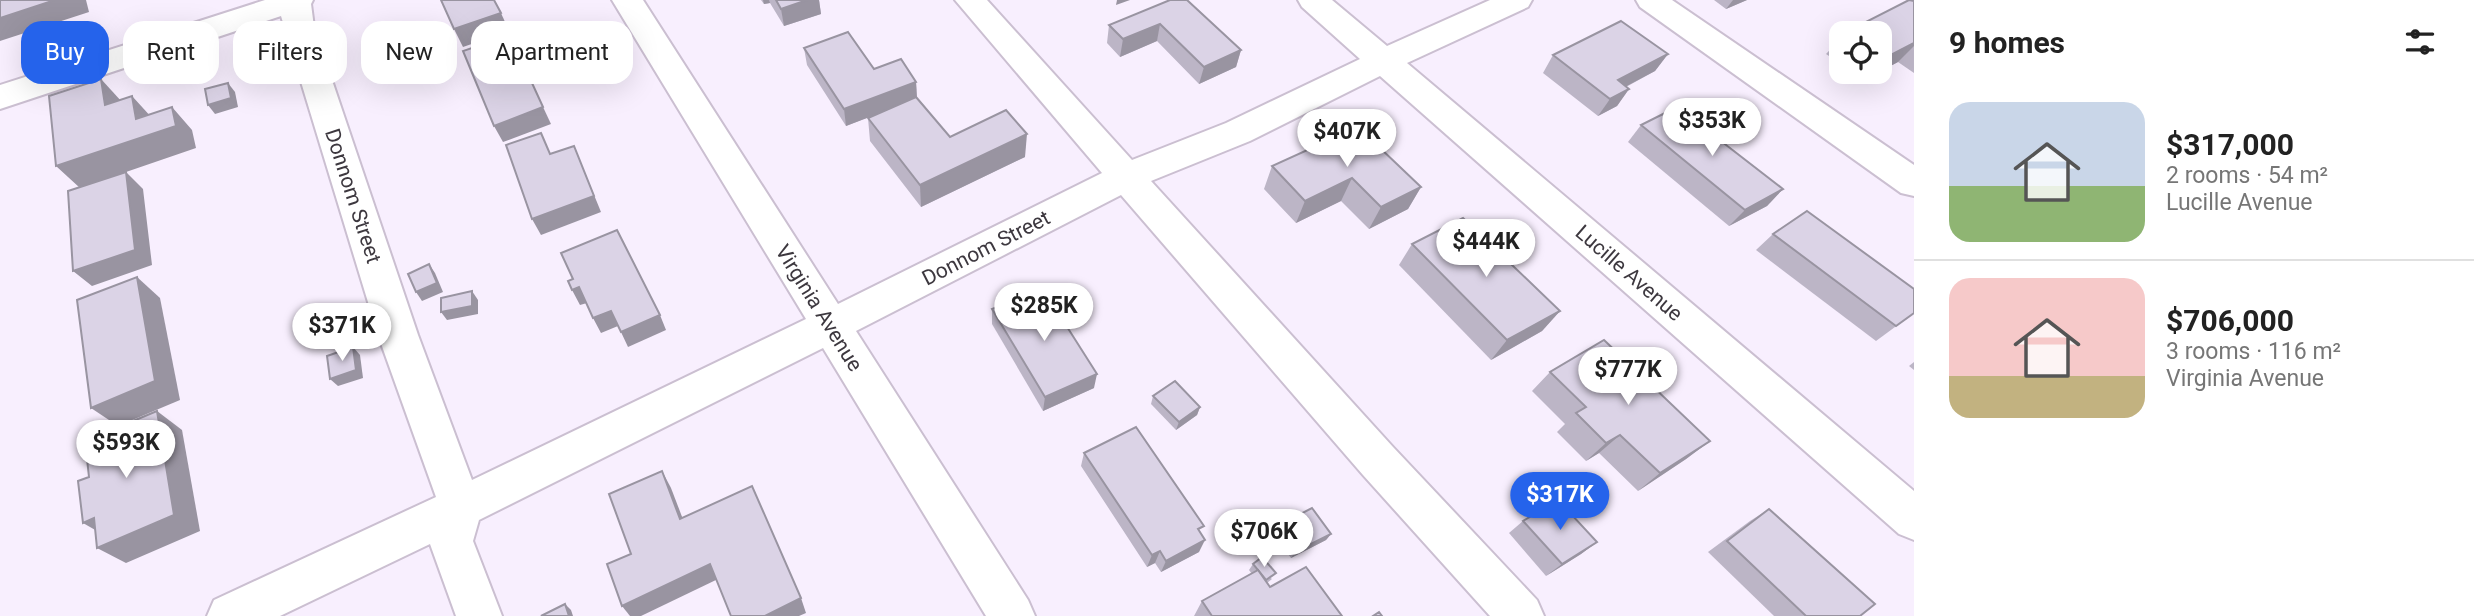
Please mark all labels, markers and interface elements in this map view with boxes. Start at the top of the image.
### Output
chip: Buy [21,21,109,84]
chip: Rent [123,21,219,84]
chip: Filters [233,21,347,84]
chip: New [361,21,457,84]
chip: Apartment [471,21,633,84]
map controls [1829,21,1892,84]
button: locate [1829,21,1892,84]
icon: filters [2401,23,2439,61]
text: 9 homes [1949,25,2065,60]
pin: $353K [1663,99,1761,158]
text: $353K [1678,107,1746,134]
pin: $407K [1298,110,1396,169]
text: $407K [1313,118,1381,145]
street label: Donnom Street [320,126,386,266]
text: $317,000 [2166,127,2294,162]
icon: home [2005,130,2089,214]
text: 2 rooms · 54 m² [2166,162,2328,189]
text: Lucille Avenue [2166,189,2313,216]
street label: Donnom Street [918,205,1054,290]
pin: $444K [1437,219,1535,279]
street label: Lucille Avenue [1571,220,1687,326]
text: $444K [1452,228,1520,255]
street label: Virginia Avenue [771,240,867,376]
pin: $285K [995,284,1093,343]
text: $285K [1010,292,1078,319]
text: $706,000 [2166,303,2294,338]
pin: $371K [293,304,391,363]
icon: home [2005,306,2089,390]
text: $371K [308,312,376,339]
text: 3 rooms · 116 m² [2166,338,2341,365]
pin: $777K [1579,348,1677,407]
text: $777K [1594,356,1662,383]
text: Virginia Avenue [2166,365,2324,392]
pin: $593K [77,420,175,480]
text: $593K [92,429,160,456]
pin: $317K [1511,472,1609,532]
text: $317K [1526,481,1594,508]
pin: $706K [1215,510,1313,569]
text: $706K [1230,518,1298,545]

